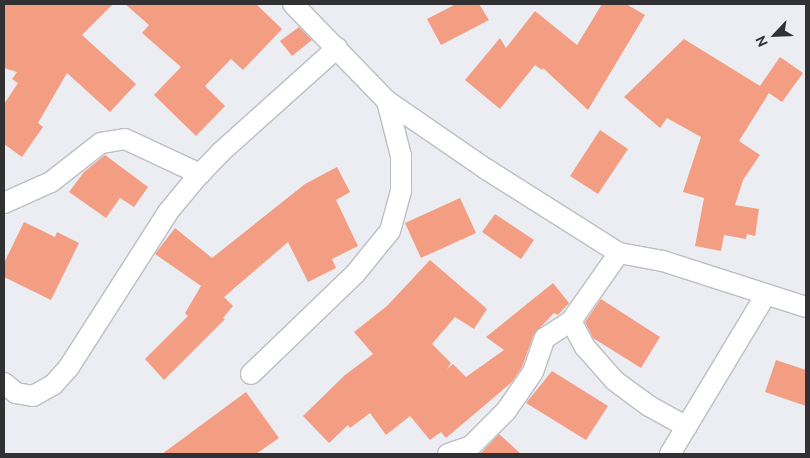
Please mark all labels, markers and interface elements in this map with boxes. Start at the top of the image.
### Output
north arrow [750,10,800,60]
text: N [752,33,771,49]

